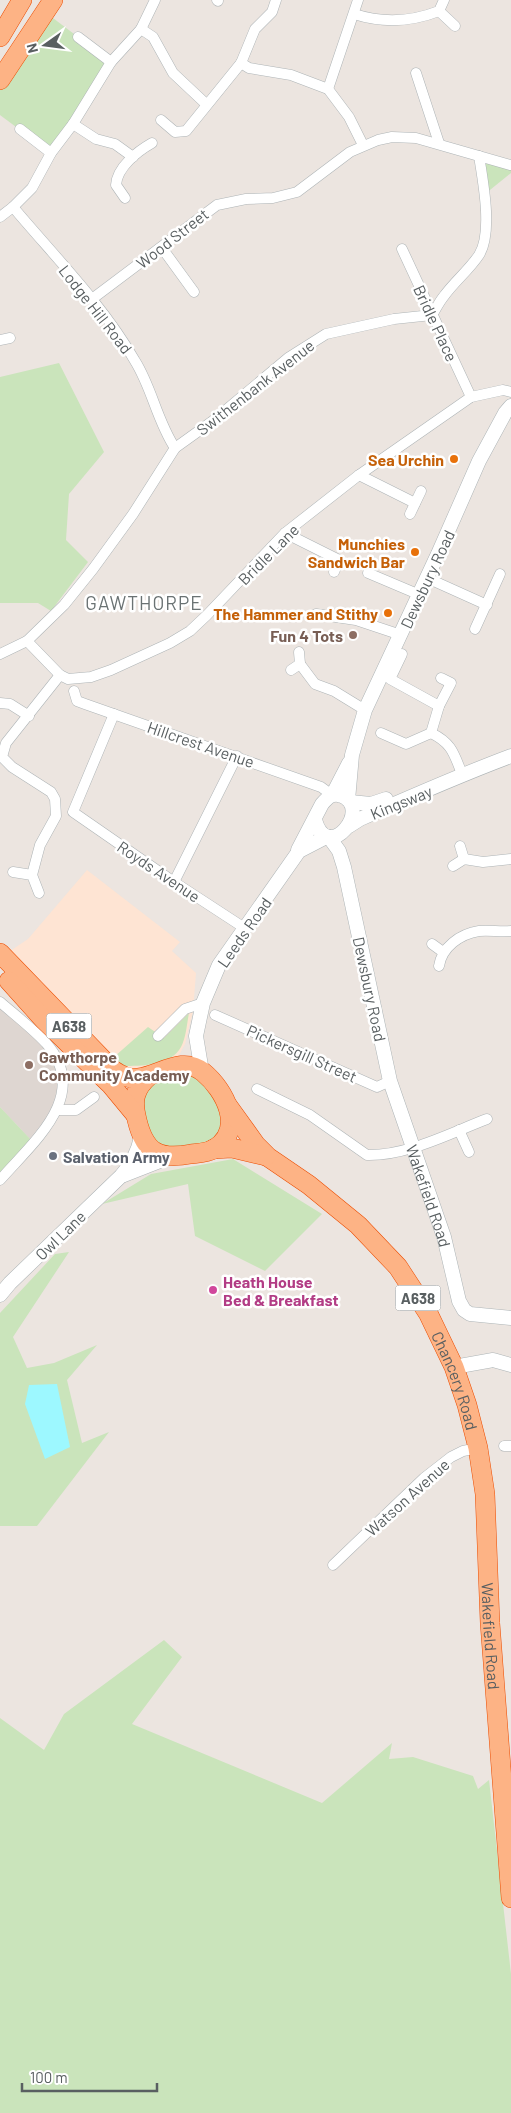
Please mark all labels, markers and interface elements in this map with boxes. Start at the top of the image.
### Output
north arrow [20,20,70,70]
text: N [23,42,41,55]
street label: Wood Street [132,204,212,272]
street label: Lodge Hill Road [55,261,137,357]
street label: Bridle Place [410,282,462,364]
street label: Swithenbank Avenue [192,335,318,439]
place label: Sea Urchin [368,450,444,469]
marker: Sea Urchin [448,453,460,465]
street label: Bridle Lane [234,520,302,588]
street label: Dewsbury Road [396,527,458,631]
place label: Munchies Sandwich Bar [308,534,405,571]
marker: Munchies Sandwich Bar [409,546,421,558]
district label: GAWTHORPE [85,591,203,614]
place label: The Hammer and Stithy [213,604,378,623]
marker: The Hammer and Stithy [382,607,394,619]
place label: Fun 4 Tots [270,626,343,645]
marker: Fun 4 Tots [347,629,359,641]
street label: Hillcrest Avenue [145,717,257,771]
street label: Kingsway [367,781,435,823]
street label: Royds Avenue [114,836,204,906]
street label: Leeds Road [213,893,275,971]
street label: Dewsbury Road [350,935,390,1043]
road number: A638 [46,1014,92,1038]
street label: Pickersgill Street [244,1020,360,1086]
place label: Gawthorpe Community Academy [39,1047,190,1084]
marker: Gawthorpe Community Academy [23,1059,35,1071]
street label: Wakefield Road [403,1142,455,1249]
place label: Salvation Army [63,1147,170,1166]
marker: Salvation Army [47,1150,59,1162]
street label: Owl Lane [31,1206,89,1264]
place label: Heath House Bed & Breakfast [223,1272,339,1309]
marker: Heath House Bed & Breakfast [207,1284,219,1296]
road number: A638 [396,1286,440,1310]
street label: Chancery Road [429,1328,482,1432]
street label: Watson Avenue [361,1454,453,1540]
street label: Wakefield Road [479,1582,505,1690]
scale bar [22,2060,158,2092]
text: 100 m [30,2068,68,2086]

